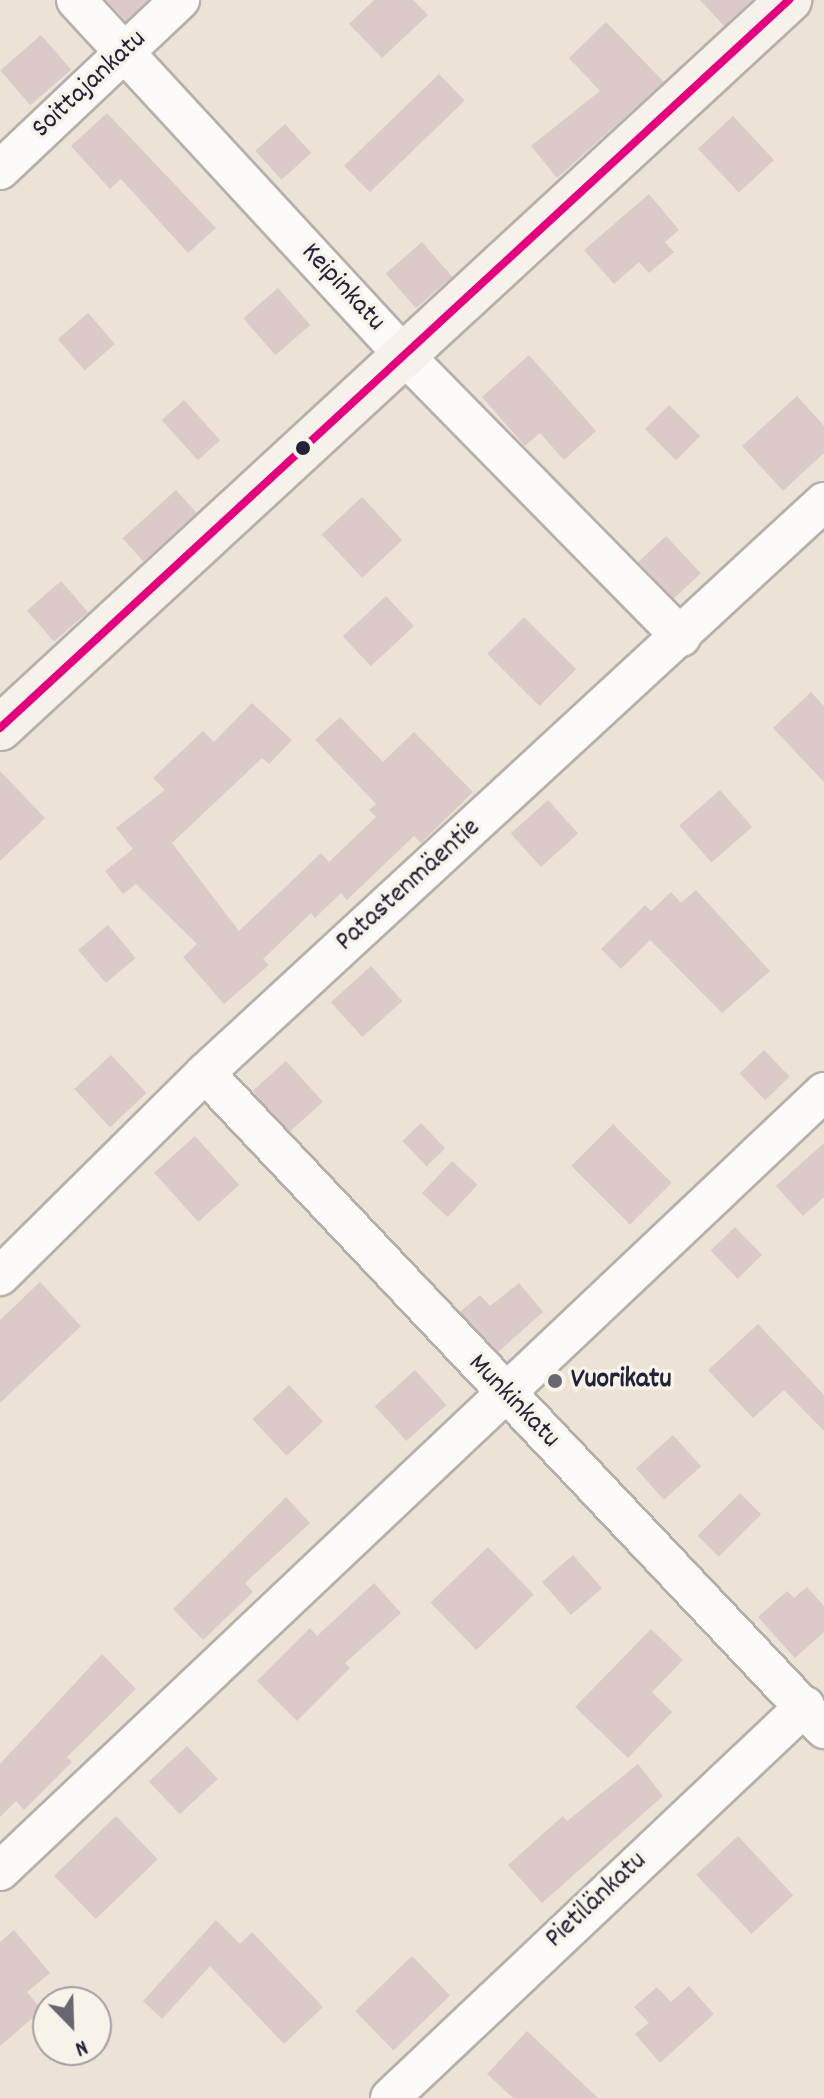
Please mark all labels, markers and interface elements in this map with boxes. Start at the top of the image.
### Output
street label: Soittajankatu [26,24,154,146]
street label: Keipinkatu [293,237,391,339]
unlabelled marker [295,440,311,456]
street label: Patastenmäentie [330,812,488,960]
street label: Munkinkatu [460,1348,566,1456]
place label: Vuorikatu [571,1364,672,1398]
marker: Vuorikatu [546,1372,564,1390]
street label: Pietilänkatu [539,1846,655,1956]
north arrow [32,1986,112,2066]
text: N [70,2030,92,2063]

